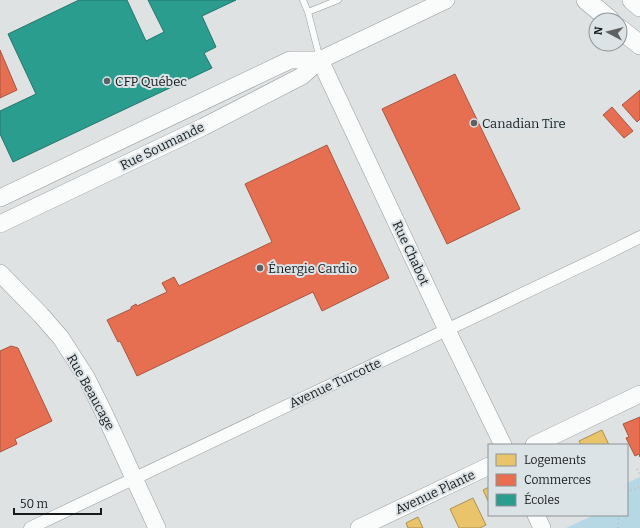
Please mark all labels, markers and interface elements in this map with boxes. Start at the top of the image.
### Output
north arrow [588,12,628,52]
text: N [592,25,606,36]
place label: CFP Québec [115,74,187,89]
marker: CFP Québec [102,76,112,86]
place label: Canadian Tire [482,116,566,131]
marker: Canadian Tire [469,118,479,128]
street label: Rue Soumande [117,119,207,173]
street label: Rue Chabot [390,219,433,288]
place label: Énergie Cardio [268,261,357,276]
marker: Énergie Cardio [255,263,265,273]
street label: Rue Beaucage [64,351,118,433]
street label: Avenue Turcotte [287,355,383,411]
legend [488,444,628,516]
text: Logements [524,453,586,467]
street label: Avenue Plante [393,467,477,517]
text: Commerces [524,473,591,487]
scale bar [14,490,101,516]
text: Écoles [524,492,560,507]
text: 50 m [20,497,49,511]

